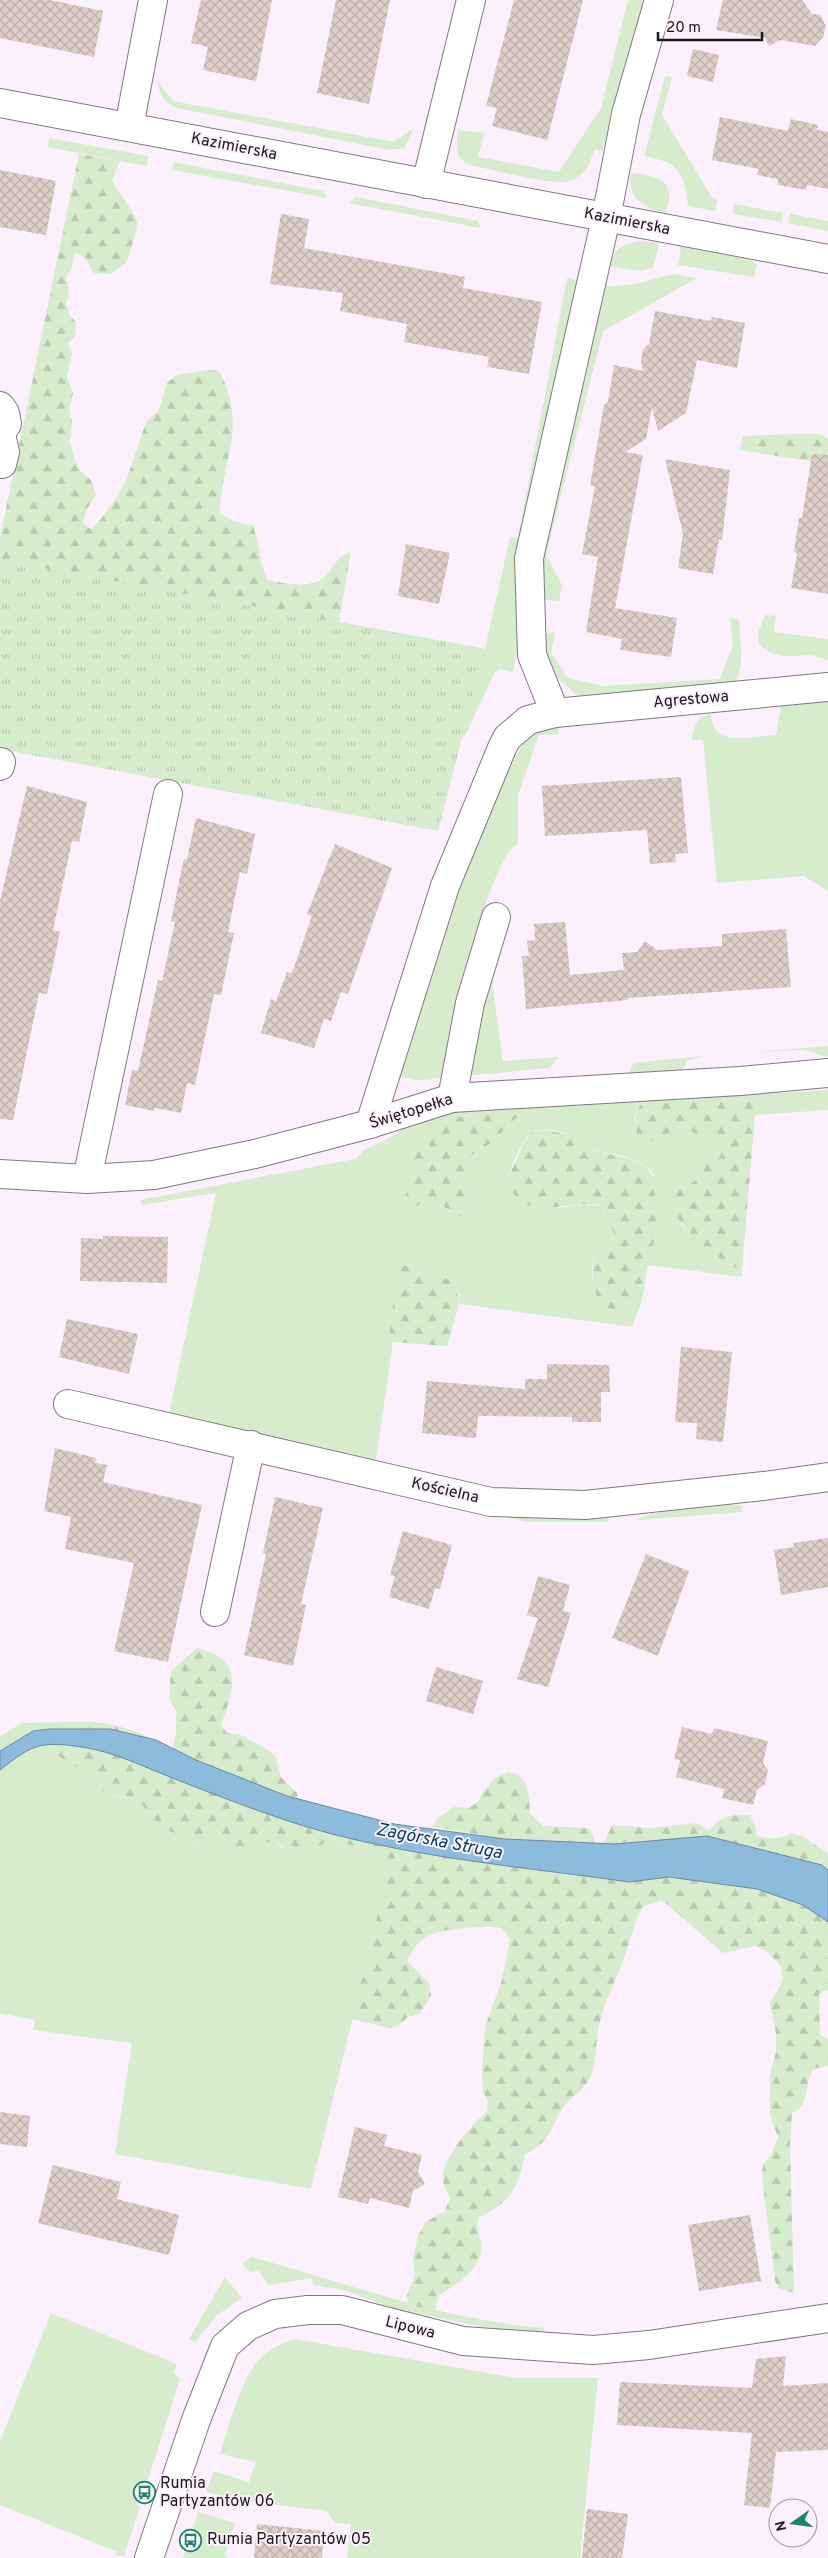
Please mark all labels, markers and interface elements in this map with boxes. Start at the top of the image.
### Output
scale bar [658,10,762,42]
text: 20 m [666,19,701,38]
street label: Kazimierska [189,129,279,165]
street label: Kazimierska [582,204,672,240]
street label: Agrestowa [652,687,730,713]
street label: Świętopełka [366,1088,455,1134]
street label: Kościelna [409,1474,481,1508]
water label: Zagórska Struga [374,1818,505,1866]
street label: Lipowa [383,2312,437,2344]
place label: Rumia Partyzantów 06 [160,2474,274,2512]
bus stop icon: Rumia Partyzantów 06 [132,2481,156,2505]
north arrow [768,2498,818,2548]
text: N [772,2519,791,2533]
bus stop icon: Rumia Partyzantów 05 [179,2528,203,2552]
place label: Rumia Partyzantów 05 [207,2530,371,2550]

